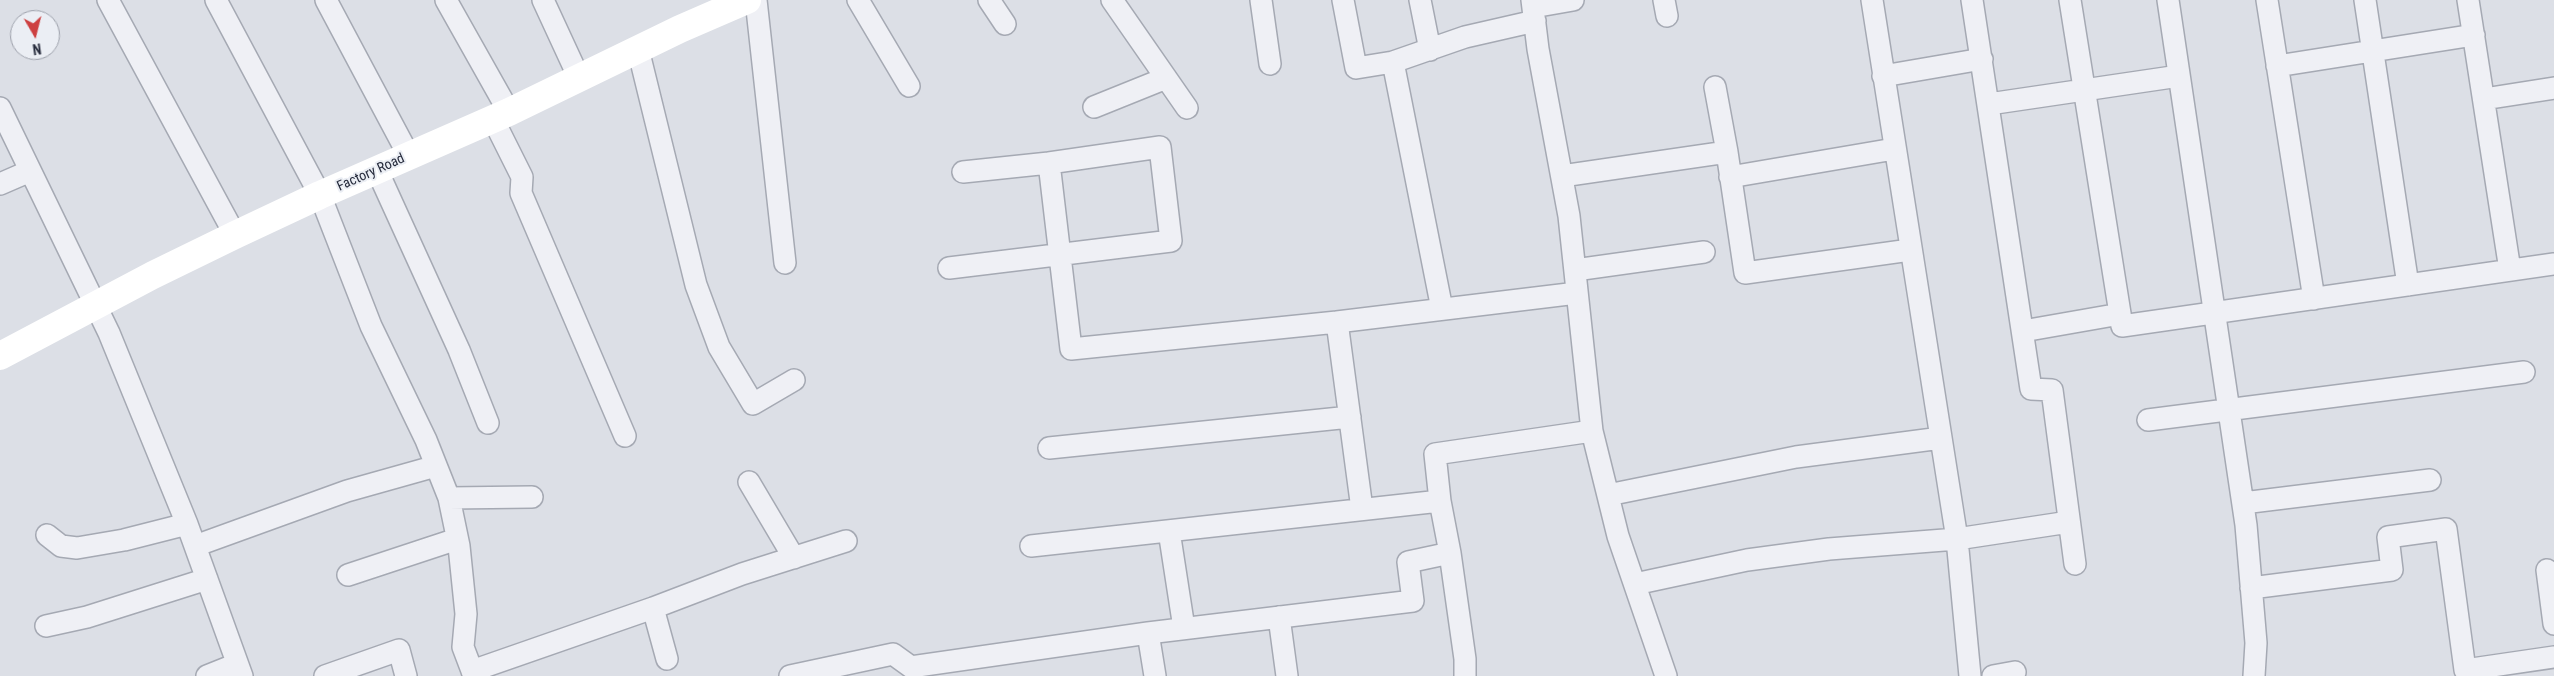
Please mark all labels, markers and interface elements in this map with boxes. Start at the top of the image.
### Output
north arrow [10,10,60,60]
text: N [32,40,42,57]
street label: Factory Road [335,151,407,195]

